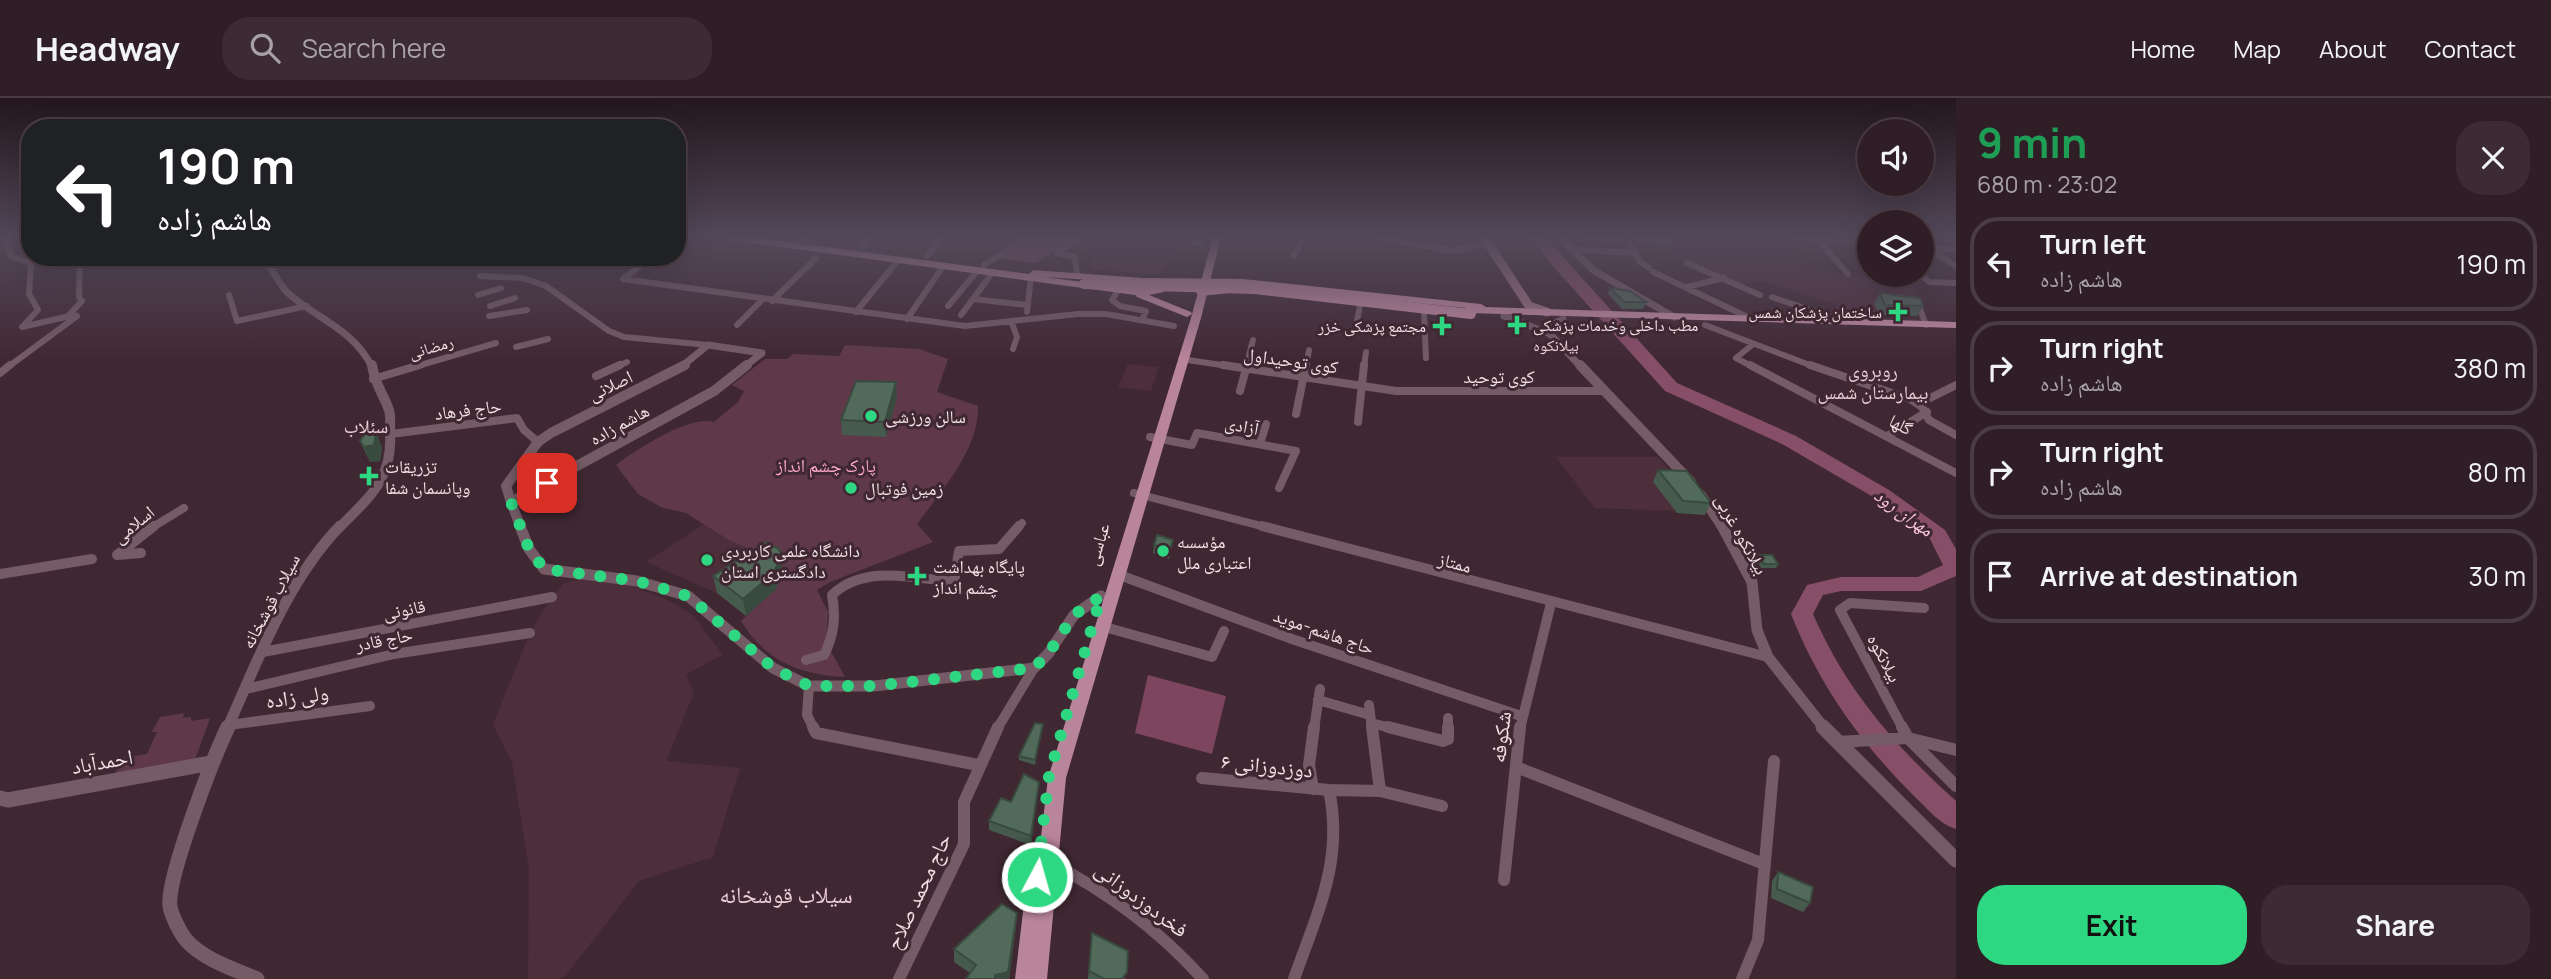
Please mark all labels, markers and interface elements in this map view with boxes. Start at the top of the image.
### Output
search box [222,17,712,80]
text: Headway [35,26,180,71]
icon: search [246,29,284,67]
text: Search here [302,30,446,66]
text: Home [2130,32,2195,65]
text: Map [2233,32,2281,65]
text: About [2319,32,2387,65]
text: Contact [2425,32,2516,65]
text: 9 min [1977,113,2087,171]
map controls [1857,119,1934,287]
button: sound [1857,119,1934,196]
button: close [2456,121,2530,195]
text: 190 m [157,132,295,199]
icon: left [42,147,133,238]
text: 680 m · 23:02 [1977,168,2117,200]
text: هاشم زاده [157,196,272,240]
button: layers [1857,210,1934,287]
text: Turn left [2040,226,2147,262]
icon: left [1981,245,2019,283]
text: 190 m [2457,246,2526,282]
text: هاشم زاده [2040,262,2123,294]
place label: ساختمان پزشکان شمس [1748,301,1882,323]
marker: ساختمان پزشکان شمس [1888,302,1908,322]
place label: مطب داخلی وخدمات پزشکی [1533,314,1698,336]
place label: مجتمع پزشکی خزر [1317,315,1426,337]
marker: مطب داخلی وخدمات پزشکی [1507,315,1527,335]
marker: مجتمع پزشکی خزر [1432,316,1452,336]
street label: رمضانی [406,330,456,364]
text: Turn right [2040,330,2164,366]
district label: بیلانکوه [1533,334,1579,356]
street label: کوی توحیداول [1242,341,1340,379]
icon: right [1981,349,2019,387]
text: 380 m [2453,350,2526,386]
district label: روبروی بیمارستان شمس [1818,357,1928,405]
street label: اصلانی [584,364,636,406]
street label: کوی توحید [1463,364,1535,388]
text: هاشم زاده [2040,366,2123,398]
street label: حاج فرهاد [433,393,503,426]
street label: هاشم زاده [585,398,654,451]
place label: سالن ورزشی [885,404,966,428]
marker: سالن ورزشی [863,408,879,424]
street label: گلها [1885,408,1917,440]
street label: آزادی [1223,410,1261,440]
district label: سئلاب [344,413,388,439]
text: Turn right [2040,434,2164,470]
pin [517,453,577,513]
park label: پارک چشم انداز [775,453,876,478]
icon: right [1981,453,2019,491]
place label: تزریقات وپانسمان شفا [385,454,471,499]
text: 80 m [2468,454,2526,490]
icon: arrive [528,464,566,502]
marker: تزریقات وپانسمان شفا [359,466,379,486]
text: هاشم زاده [2040,470,2123,502]
place label: زمین فوتبال [865,476,943,500]
marker: زمین فوتبال [843,480,859,496]
water label: مهران رود [1869,482,1939,542]
street label: بیلانکوه غربی [1710,489,1774,579]
street label: اسلامی [107,500,159,548]
street label: عباسى [1079,520,1115,568]
place label: مؤسسه اعتباری ملل [1177,529,1252,574]
place label: دانشگاه علمی کاربردی دادگستری استان [721,538,860,583]
marker: مؤسسه اعتباری ملل [1155,543,1171,559]
street label: ممتاز [1435,546,1474,578]
street label: سیلاب قوشخانه [235,549,305,653]
marker: دانشگاه علمی کاربردی دادگستری استان [699,552,715,568]
place label: پایگاه بهداشت چشم انداز [932,554,1025,600]
icon: arrive [1981,557,2019,595]
text: Arrive at destination [2040,558,2298,594]
text: 30 m [2469,558,2526,594]
marker: پایگاه بهداشت چشم انداز [907,566,927,586]
street label: قانونی [381,593,427,625]
street label: حاج هاشم-موید [1270,603,1378,660]
street label: حاج قادر [352,622,415,657]
street label: بیلانکوه [1862,630,1908,686]
street label: ولی زاده [264,678,330,714]
street label: شکوفه [1483,710,1517,764]
street label: احمدآباد [69,742,135,780]
street label: دوزدوزانی ۶ [1220,746,1314,784]
street label: حاج محمد صلاح [879,828,957,954]
position arrow [1000,840,1074,914]
street label: فخردوزدوزانی [1090,855,1194,943]
district label: سیلاب قوشخانه [719,878,853,910]
button: Exit [1977,885,2247,965]
button: Share [2261,885,2530,965]

